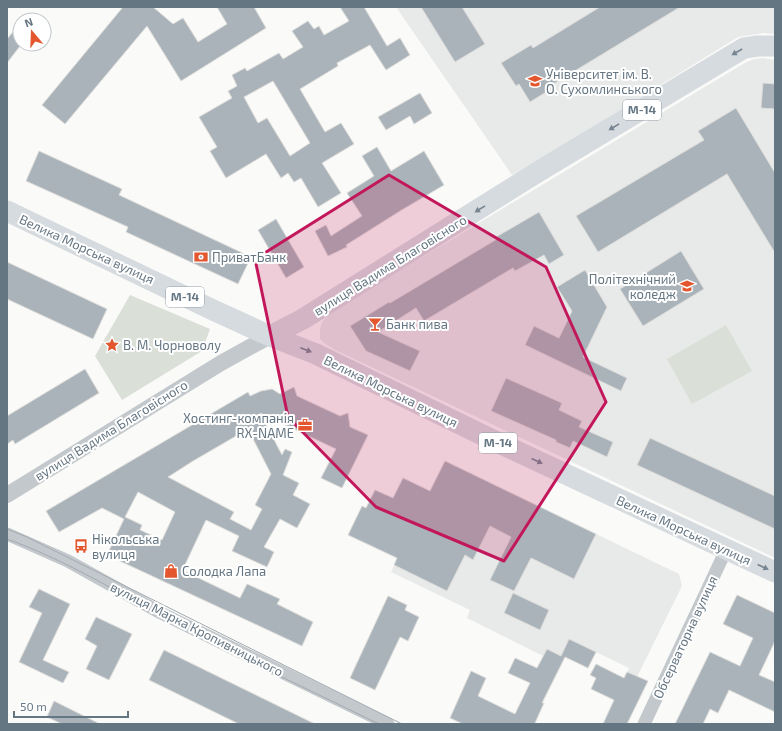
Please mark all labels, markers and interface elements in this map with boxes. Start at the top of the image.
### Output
north arrow [12,12,52,52]
text: N [23,15,35,30]
one-way arrow [731,49,743,56]
place label: Університет ім. В. О. Сухомлинського [546,66,662,97]
school or university icon: Університет ім. В. О. Сухомлинського [527,73,543,89]
road number: М-14 [623,100,661,120]
one-way arrow [609,123,619,131]
one-way arrow [475,205,485,213]
street label: Велика Морська вулиця [17,211,157,287]
street label: вулиця Вадима Благовісного [311,211,469,319]
bank icon: ПриватБанк [193,249,209,265]
place label: ПриватБанк [212,249,286,265]
place label: Політехнічний коледж [589,271,676,302]
school or university icon: Політехнічний коледж [679,278,695,294]
road number: М-14 [166,287,204,307]
bar icon: Банк пива [367,316,383,332]
place label: Банк пива [386,316,448,332]
place icon: В. М. Чорноволу [104,337,120,353]
place label: В. М. Чорноволу [123,337,221,353]
one-way arrow [301,347,312,353]
street label: Велика Морська вулиця [321,352,461,430]
street label: вулиця Вадима Благовісного [32,376,190,484]
place label: Хостинг-компанія RX-NAME [183,410,294,441]
office icon: Хостинг-компанія RX-NAME [297,417,313,433]
road number: М-14 [479,433,517,453]
one-way arrow [531,458,542,464]
street label: Велика Морська вулиця [614,492,754,568]
place label: Нікольська вулиця [92,531,159,562]
bus stop icon: Нікольська вулиця [73,538,89,554]
shop icon: Солодка Лапа [163,563,179,579]
place label: Солодка Лапа [182,563,266,579]
one-way arrow [758,564,769,570]
street label: Обсерваторна вулиця [650,573,720,701]
street label: вулиця Марка Кропивницького [108,578,286,680]
scale bar [14,693,128,719]
text: 50 m [20,699,47,713]

